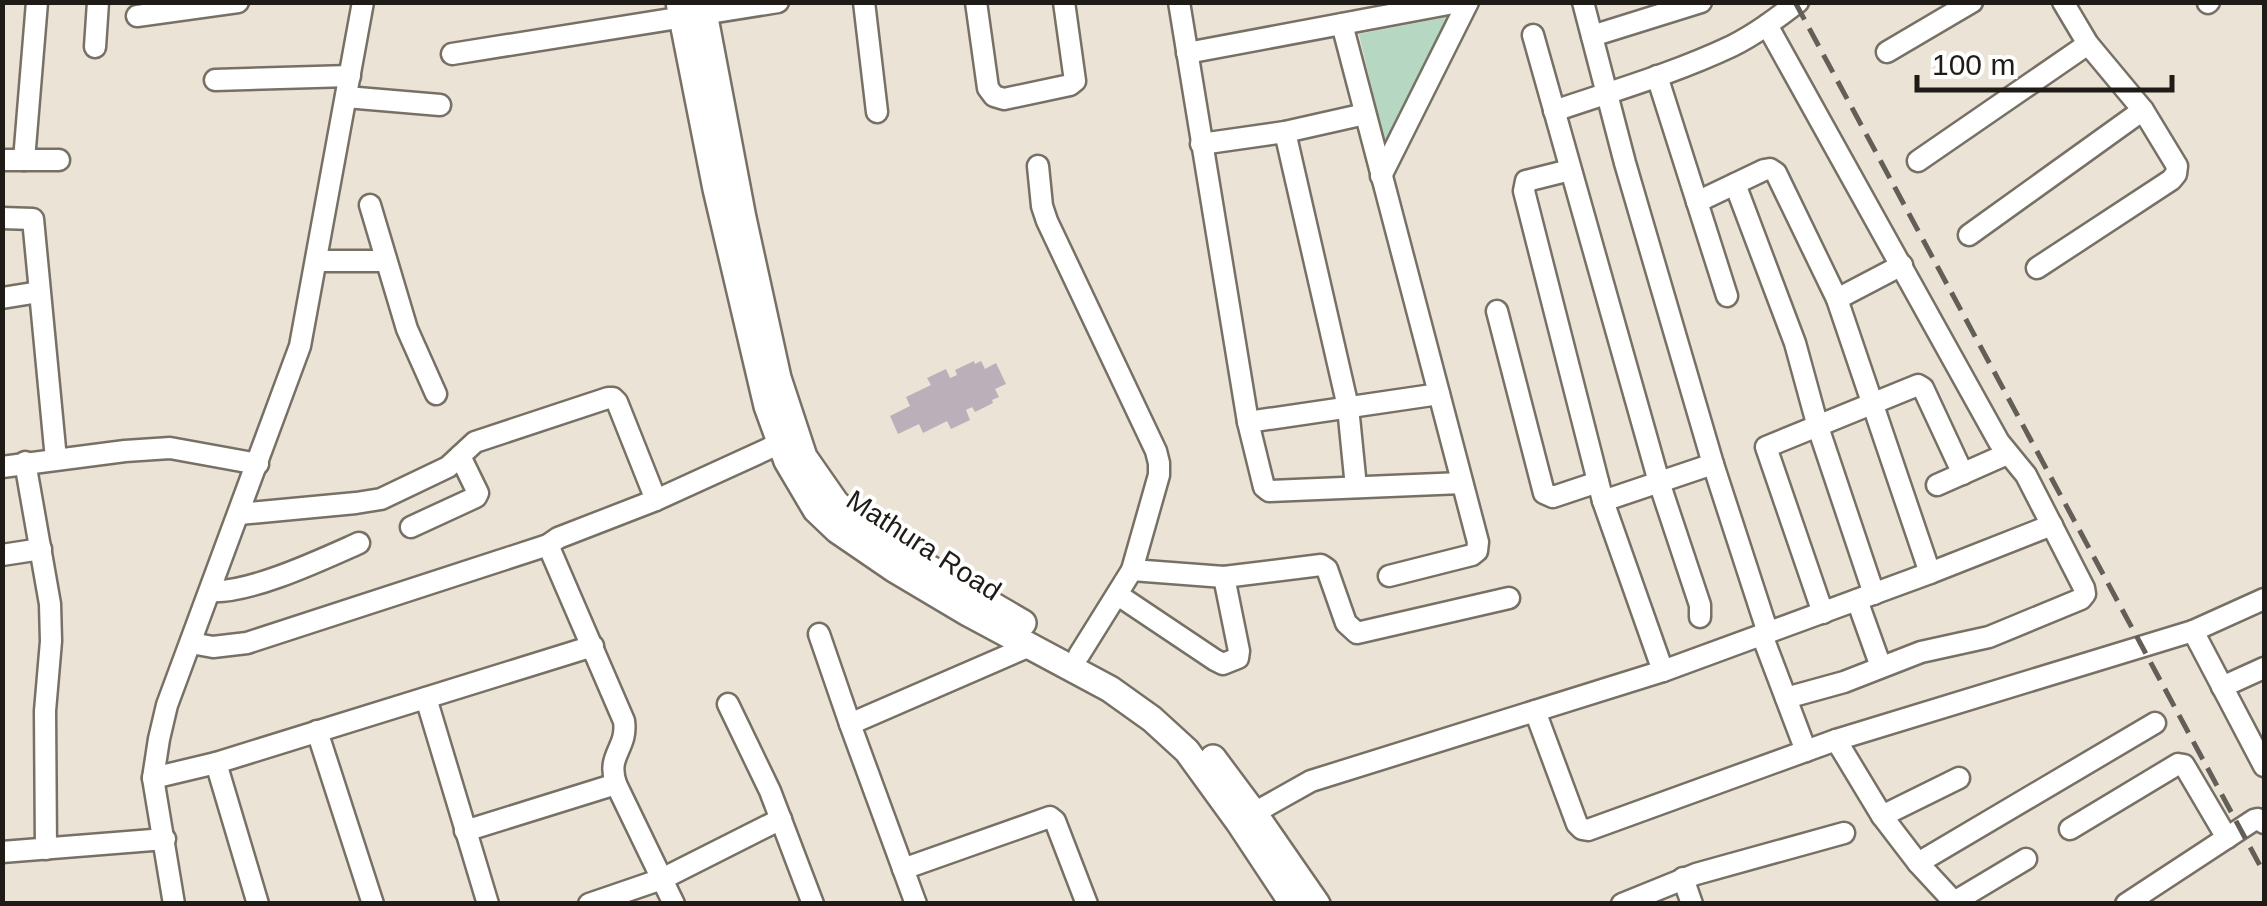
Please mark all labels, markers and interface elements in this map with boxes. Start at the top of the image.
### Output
scale bar [1917,30,2172,92]
text: 100 m [1932,48,2015,81]
street label: Mathura Road [841,484,1007,607]

